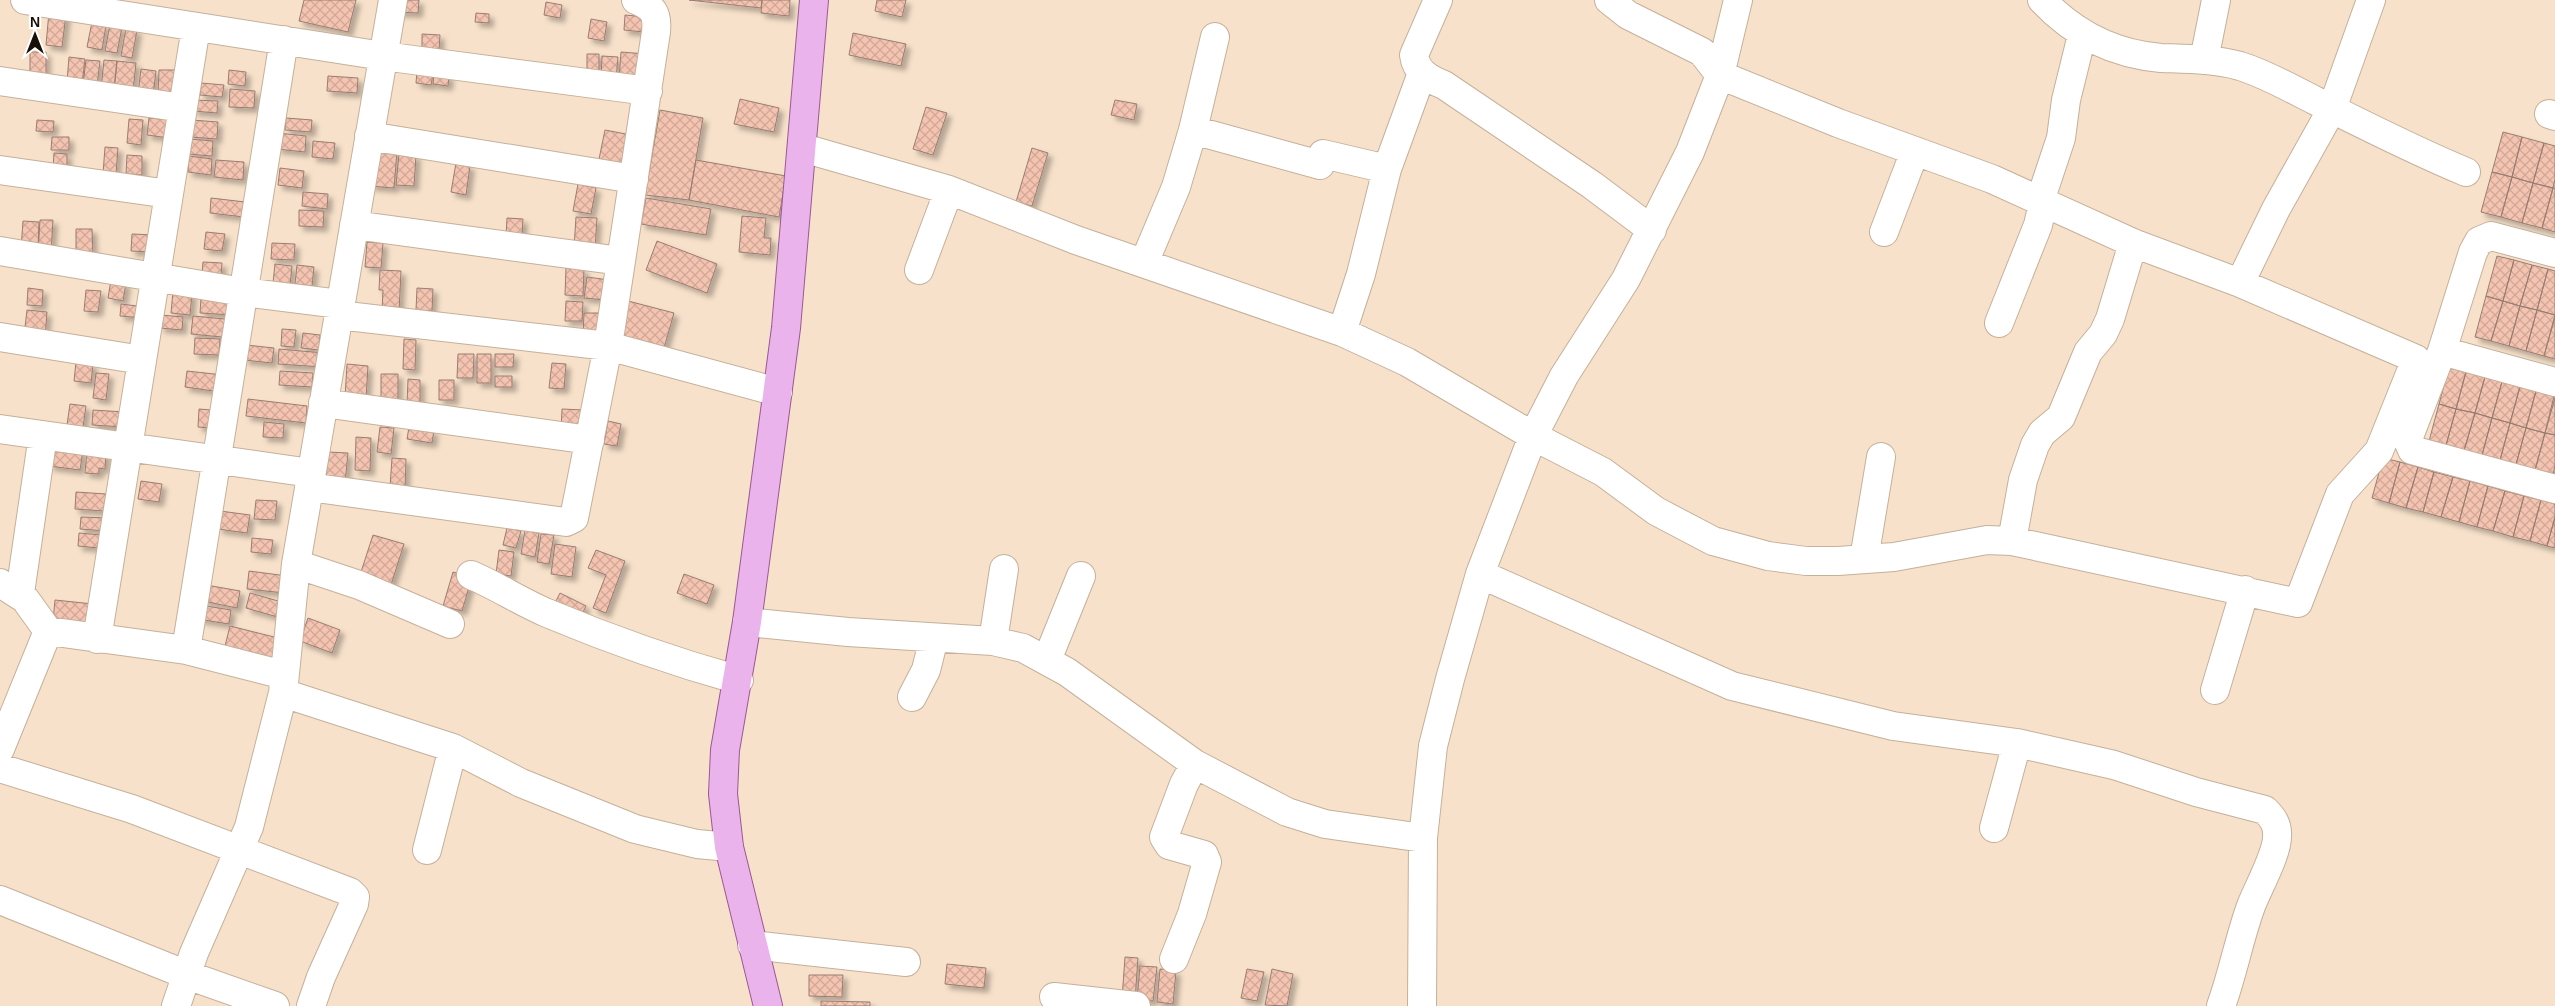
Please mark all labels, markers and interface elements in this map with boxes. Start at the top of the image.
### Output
north arrow [10,10,60,60]
text: N [30,14,40,30]

